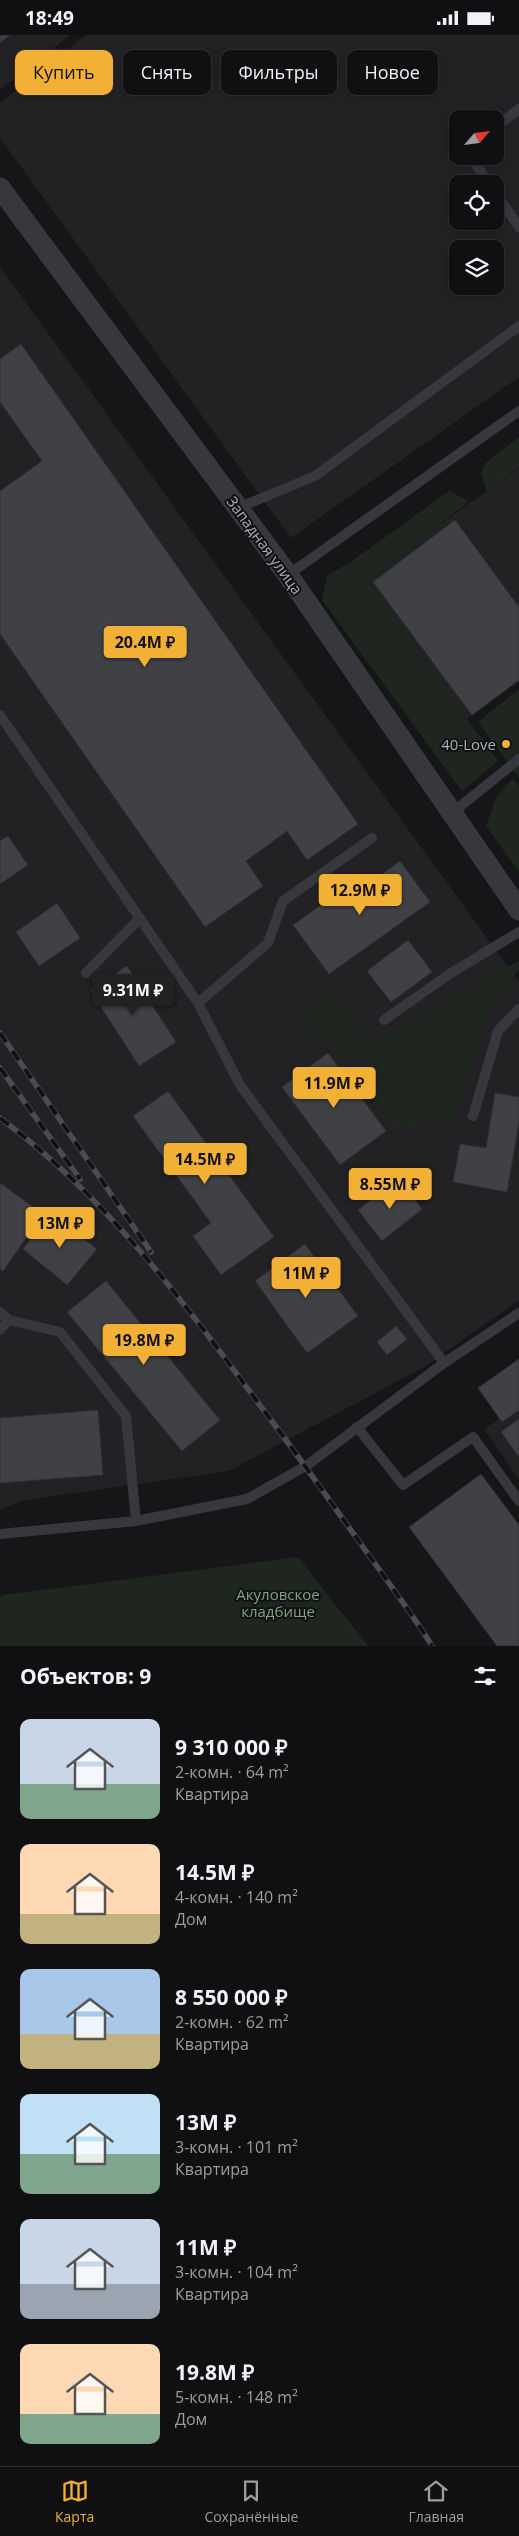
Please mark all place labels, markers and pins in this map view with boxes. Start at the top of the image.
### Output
pin: 20.4M ₽ [99,625,191,668]
place label: 40-Love [441,734,496,754]
marker: 40-Love [500,738,512,750]
pin: 12.9M ₽ [314,873,406,916]
pin: 9.31M ₽ [87,973,179,1016]
pin: 11.9M ₽ [288,1067,380,1109]
pin: 14.5M ₽ [159,1143,251,1185]
pin: 8.55M ₽ [344,1167,436,1210]
pin: 13M ₽ [25,1207,95,1249]
pin: 11M ₽ [271,1257,341,1299]
pin: 19.8M ₽ [98,1323,190,1366]

